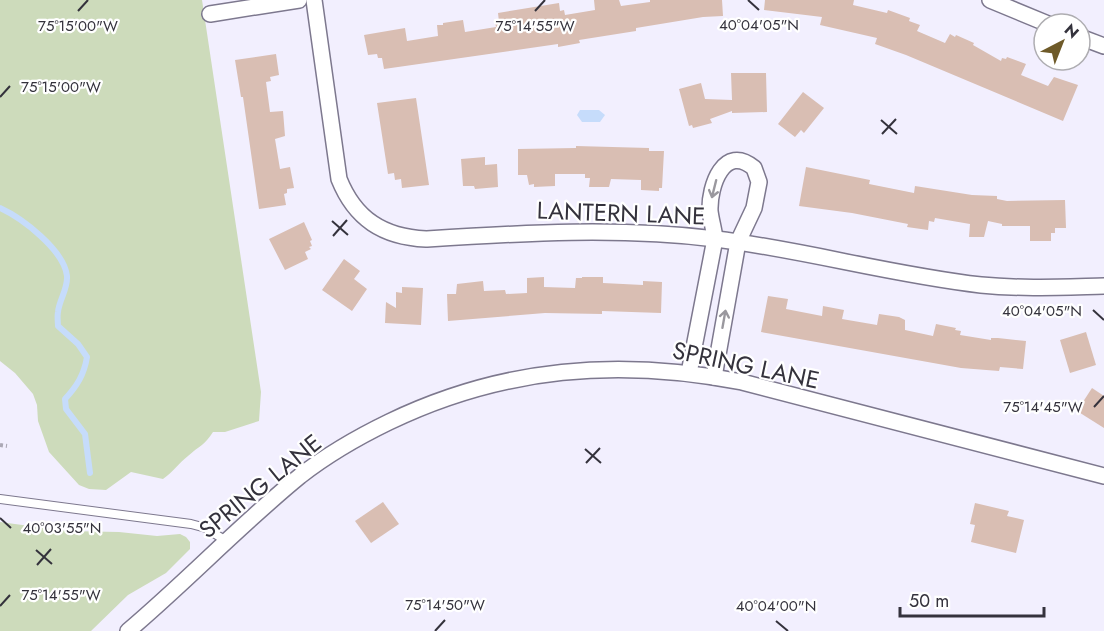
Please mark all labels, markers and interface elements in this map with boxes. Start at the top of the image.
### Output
north arrow [1032,12,1092,72]
text: 40°04'05"N [719,14,799,36]
text: 75°15'00"W [38,15,118,37]
text: 75°14'55"W [495,15,575,37]
text: N [1059,18,1084,44]
text: 75°15'00"W [21,76,101,98]
one-way arrow [708,179,719,198]
street label: LANTERN LANE [536,193,706,233]
text: 40°04'05"N [1002,300,1082,322]
one-way arrow [719,310,730,329]
street label: SPRING LANE [669,332,823,398]
text: 75°14'45"W [1003,396,1083,418]
street label: SPRING LANE [191,425,329,547]
text: 40°03'55"N [23,517,101,539]
scale bar [900,580,1044,618]
text: 75°14'55"W [21,584,101,606]
text: 50 m [909,588,949,614]
text: 75°14'50"W [405,594,485,616]
text: 40°04'00"N [736,595,816,617]

